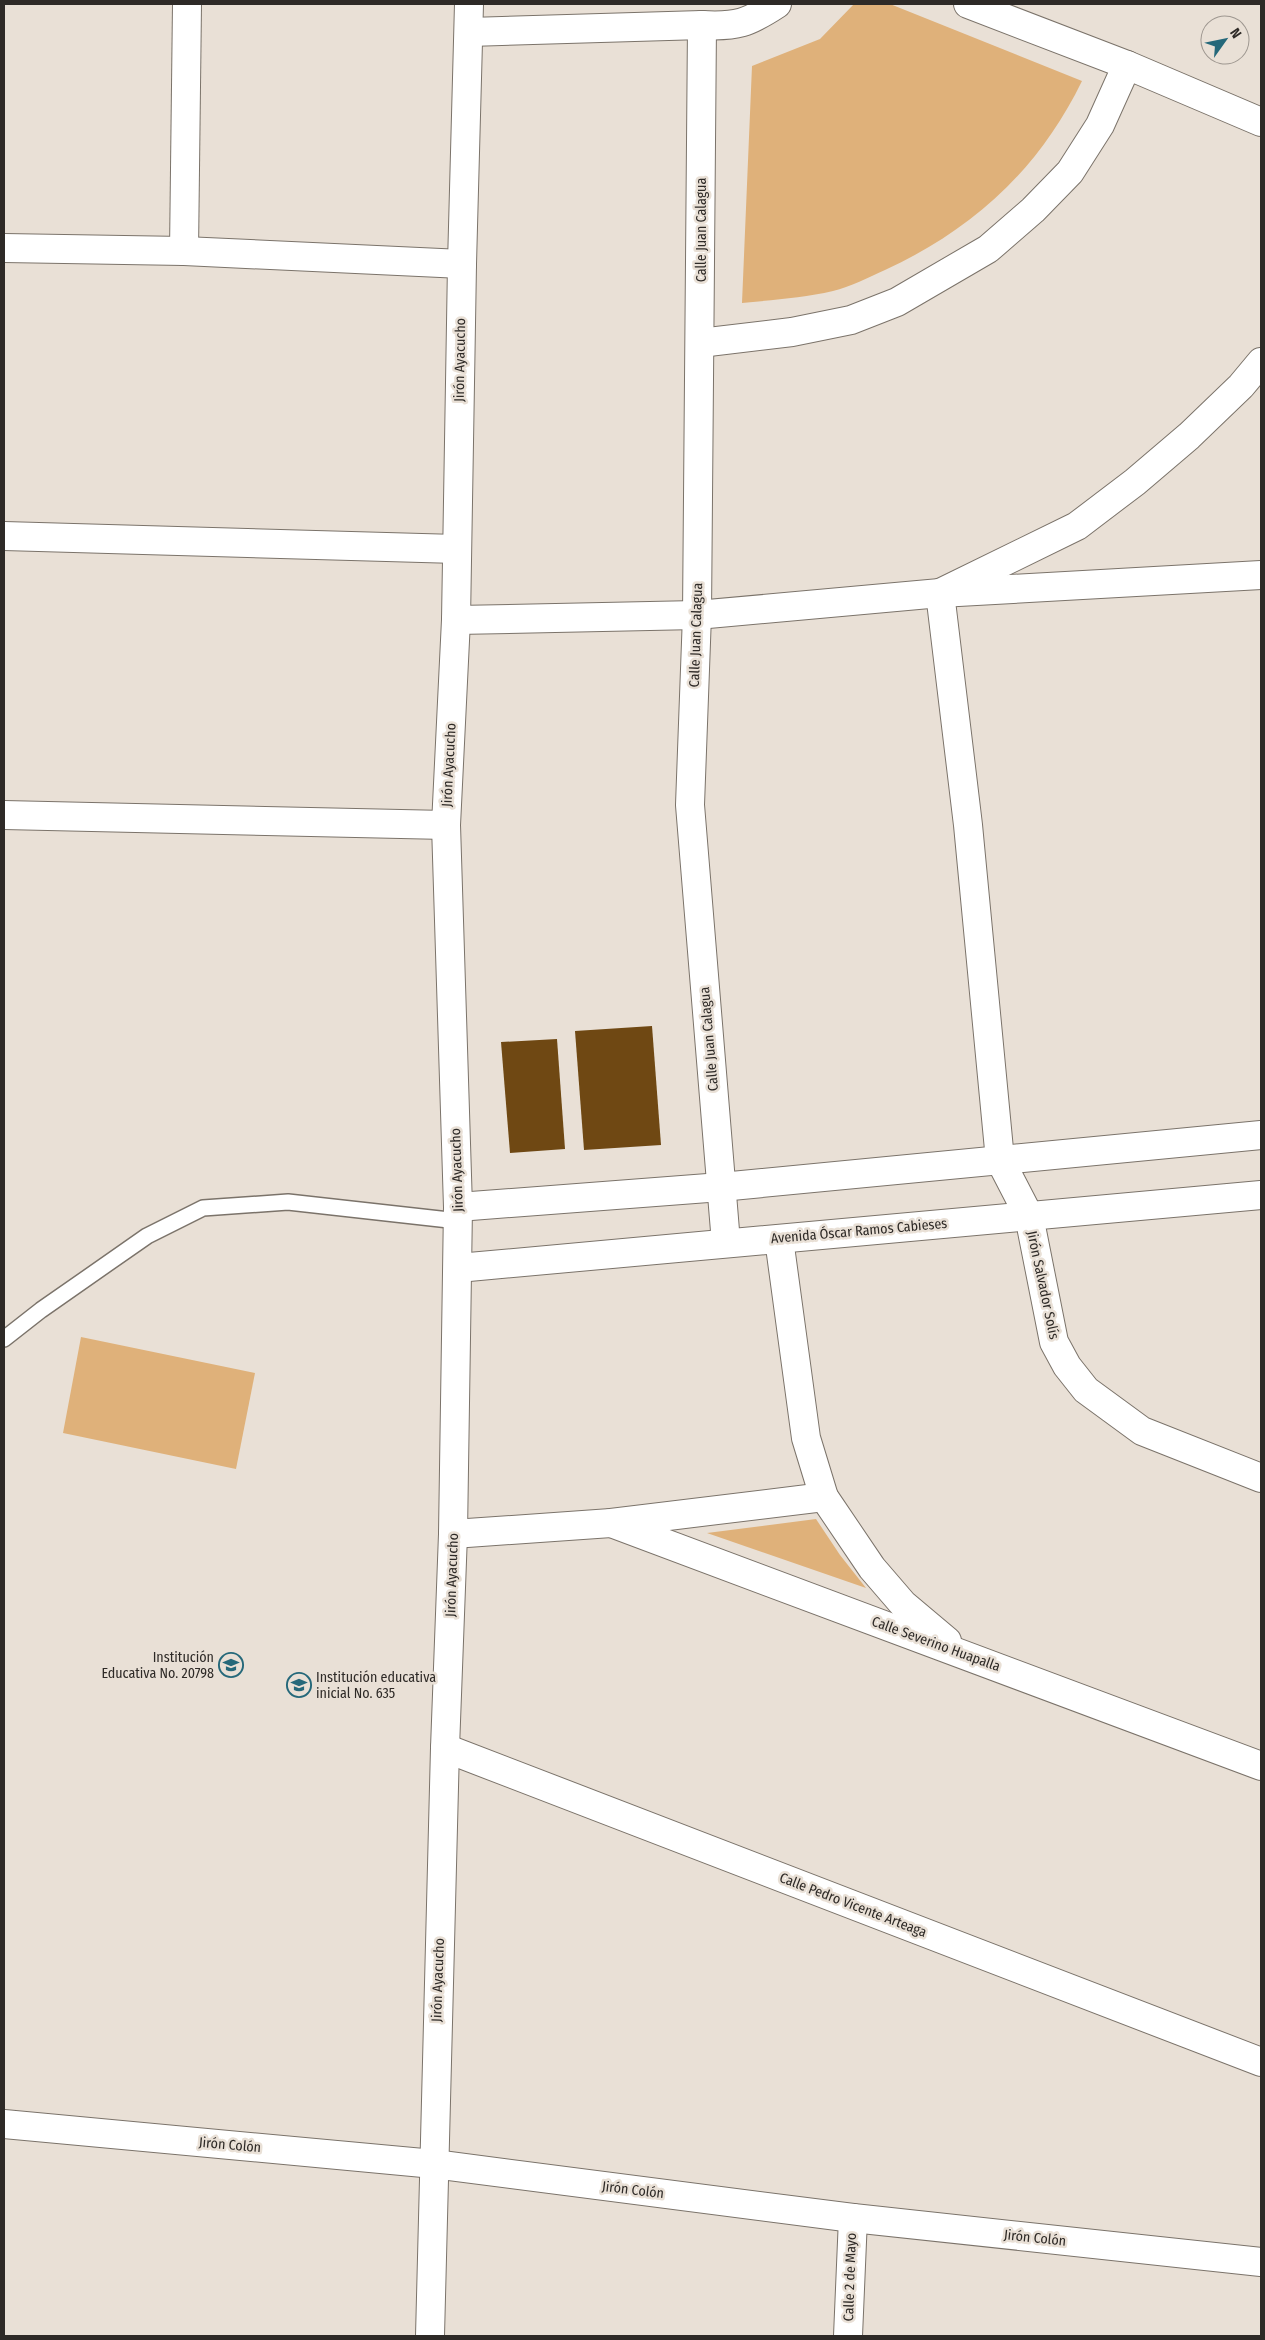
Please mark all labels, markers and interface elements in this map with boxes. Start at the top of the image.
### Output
north arrow [1200,15,1250,65]
text: N [1226,25,1245,41]
street label: Calle Juan Calagua [693,178,710,282]
street label: Jirón Ayacucho [451,318,469,402]
street label: Calle Juan Calagua [686,582,706,688]
street label: Jirón Ayacucho [438,723,460,807]
street label: Calle Juan Calagua [696,986,722,1092]
street label: Jirón Ayacucho [447,1128,467,1212]
street label: Avenida Óscar Ramos Cabieses [770,1214,948,1247]
street label: Jirón Salvador Solís [1023,1229,1063,1341]
street label: Jirón Ayacucho [442,1533,462,1617]
street label: Calle Severino Huapalla [869,1613,1003,1675]
place label: Institución Educativa No. 20798 [101,1649,214,1682]
school or university icon: Institución Educativa No. 20798 [218,1652,244,1678]
place label: Institución educativa inicial No. 635 [316,1669,436,1702]
school or university icon: Institución educativa inicial No. 635 [286,1672,312,1698]
street label: Calle Pedro Vicente Arteaga [777,1869,929,1941]
street label: Jirón Ayacucho [428,1938,448,2022]
street label: Jirón Colón [198,2134,262,2156]
street label: Jirón Colón [601,2178,665,2202]
street label: Jirón Colón [1003,2226,1067,2250]
street label: Calle 2 de Mayo [840,2232,860,2322]

